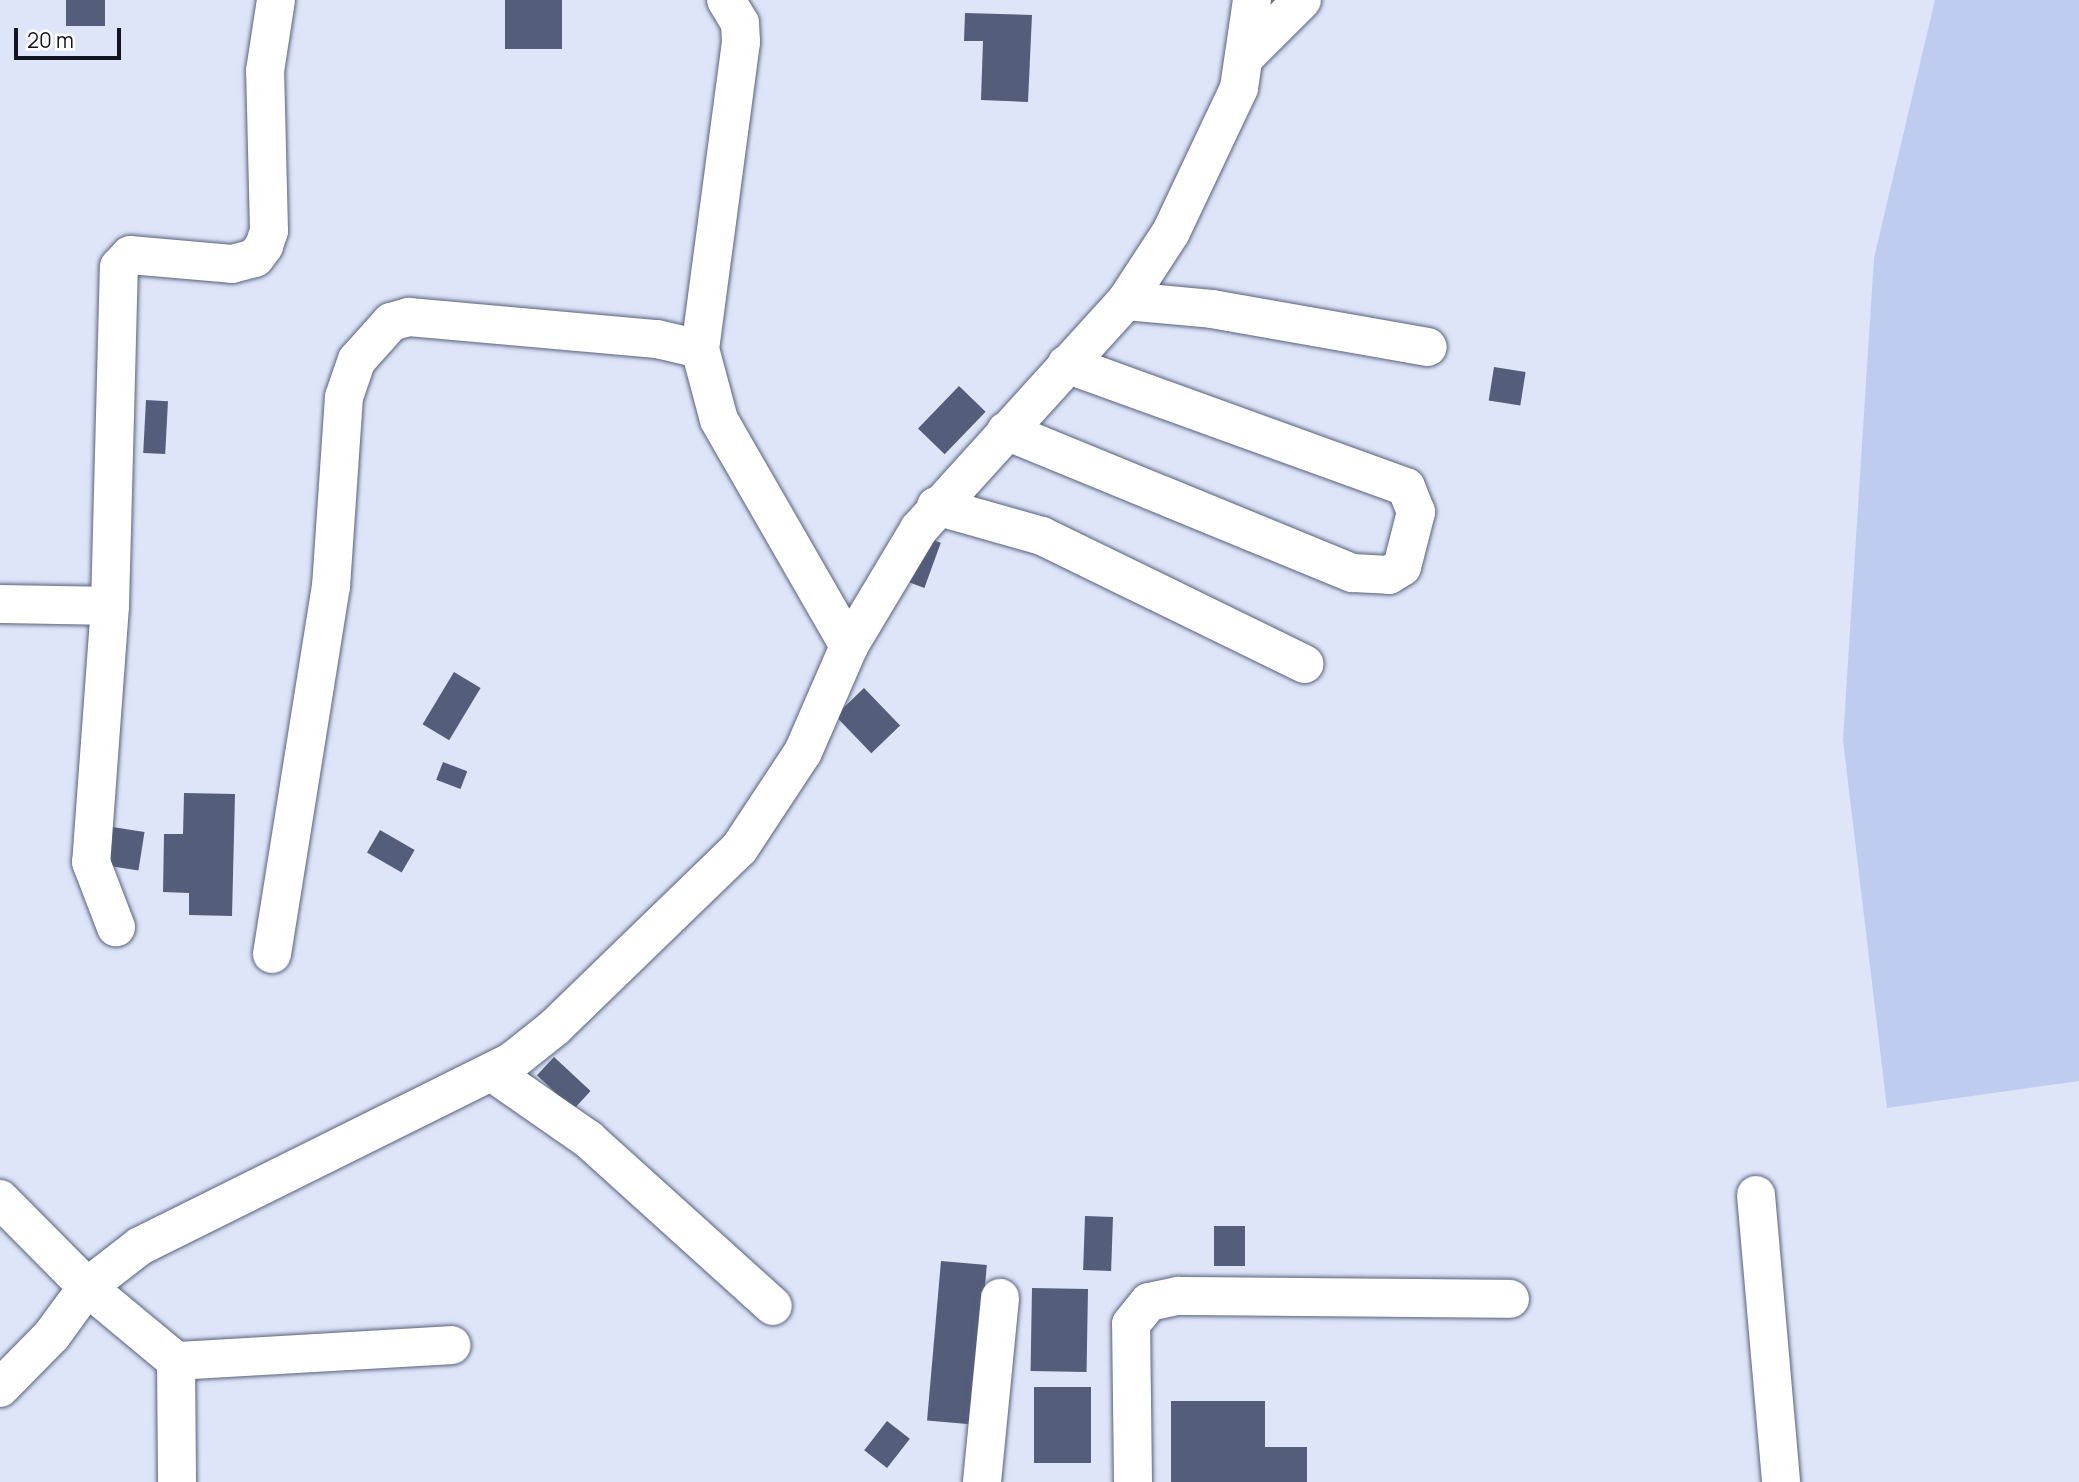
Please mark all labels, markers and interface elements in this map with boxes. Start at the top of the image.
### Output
scale bar [18,14,124,58]
text: 20 m [27,26,74,54]

